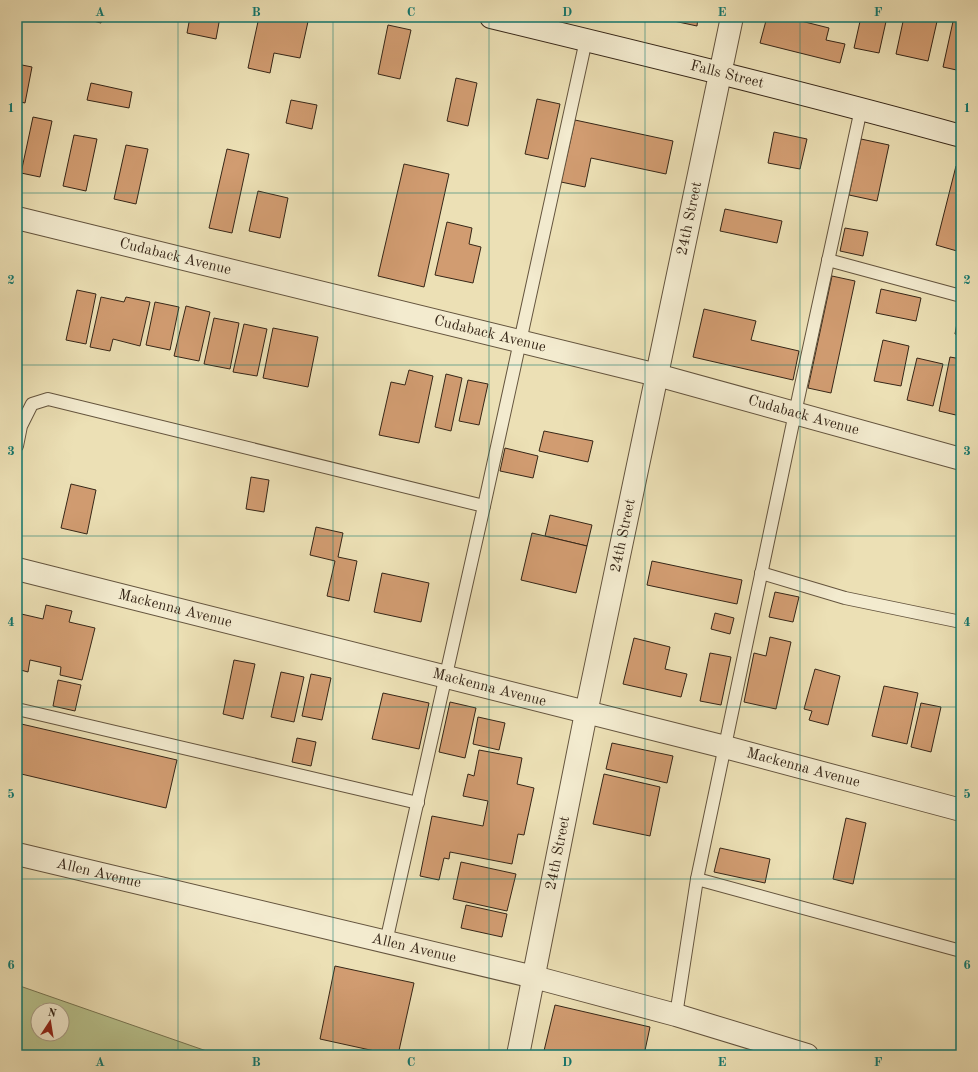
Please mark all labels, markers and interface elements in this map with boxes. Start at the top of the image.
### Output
text: A [95,6,105,19]
text: B [251,6,261,19]
text: C [407,6,415,19]
text: D [562,6,572,19]
text: E [718,6,727,19]
text: F [874,6,883,19]
street label: Falls Street [689,58,765,91]
text: 1 [7,102,15,115]
text: 1 [963,102,971,115]
street label: 24th Street [675,180,705,257]
street label: Cudaback Avenue [118,236,233,278]
text: 2 [7,274,15,287]
text: 2 [963,274,971,287]
street label: Cudaback Avenue [432,313,548,355]
street label: Cudaback Avenue [746,393,861,438]
text: 3 [7,445,15,458]
text: 3 [963,445,971,458]
street label: 24th Street [608,497,638,574]
street label: Mackenna Avenue [117,587,234,630]
text: 4 [7,616,15,629]
text: 4 [963,616,971,629]
street label: Mackenna Avenue [431,666,548,709]
street label: Mackenna Avenue [745,746,862,790]
text: 5 [7,788,15,801]
text: 5 [963,788,971,801]
street label: 24th Street [544,815,573,891]
street label: Allen Avenue [55,856,143,891]
street label: Allen Avenue [370,931,458,966]
text: 6 [7,959,15,972]
text: 6 [963,959,971,972]
north arrow [30,1002,70,1042]
text: N [47,1007,58,1020]
text: A [95,1056,105,1069]
text: B [251,1056,261,1069]
text: C [407,1056,415,1069]
text: D [562,1056,572,1069]
text: E [718,1056,727,1069]
text: F [874,1056,883,1069]

